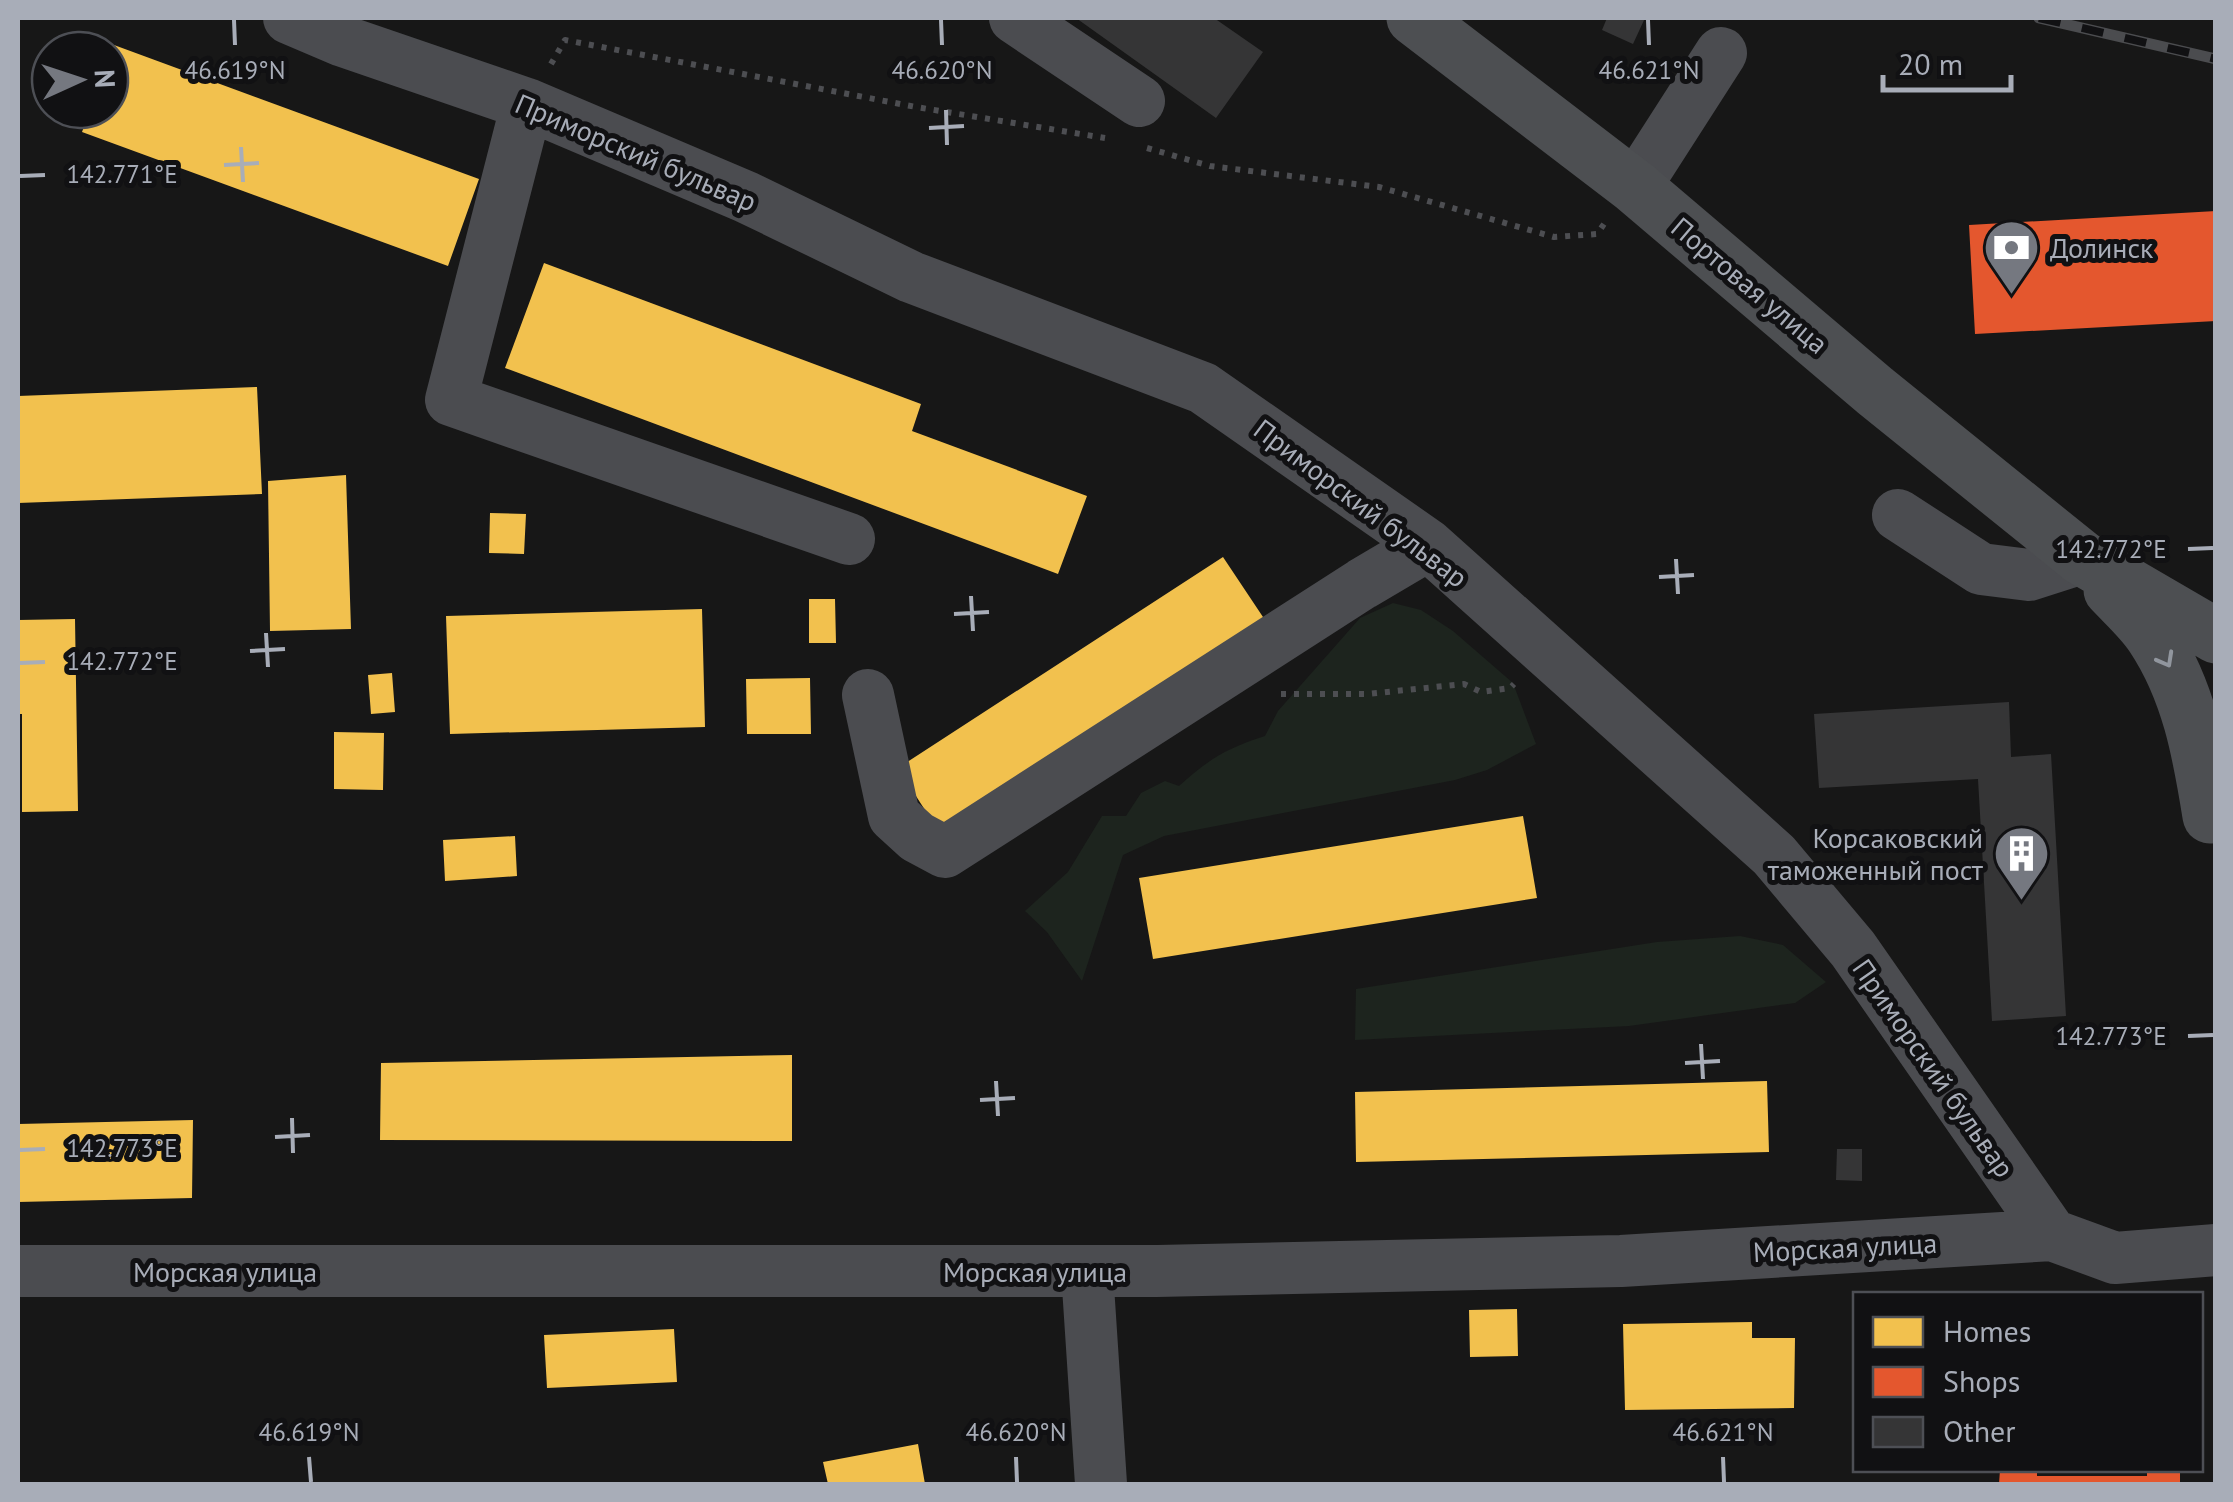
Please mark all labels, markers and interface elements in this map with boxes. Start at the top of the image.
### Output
north arrow [30,30,130,130]
scale bar [1883,30,2010,92]
text: 20 m [1898,44,1963,83]
text: 46.619°N [185,54,285,86]
text: 46.620°N [892,54,992,86]
text: 46.621°N [1599,54,1699,86]
text: N [87,69,124,89]
street label: Приморский бульвар [510,84,762,220]
text: 142.771°E [66,158,178,190]
street label: Портовая улица [1664,209,1836,361]
bank icon: Долинск [1981,217,2041,296]
place label: Долинск [2050,229,2154,266]
street label: Приморский бульвар [1247,410,1475,596]
text: 142.772°E [2055,533,2167,565]
text: 142.772°E [66,645,178,677]
one-way arrow [2154,650,2173,668]
place label: Корсаковский таможенный пост [1768,819,1984,888]
building icon: Корсаковский таможенный пост [1992,823,2052,902]
street label: Приморский бульвар [1845,951,2023,1185]
text: 142.773°E [2055,1020,2167,1052]
text: 142.773°E [66,1132,178,1164]
street label: Морская улица [1752,1224,1938,1270]
street label: Морская улица [133,1253,317,1290]
street label: Морская улица [943,1253,1127,1290]
legend [1853,1292,2203,1472]
text: Homes [1943,1311,2031,1350]
text: Shops [1943,1361,2020,1400]
text: Other [1943,1411,2016,1450]
text: 46.619°N [259,1416,359,1448]
text: 46.620°N [966,1416,1066,1448]
text: 46.621°N [1673,1416,1773,1448]

